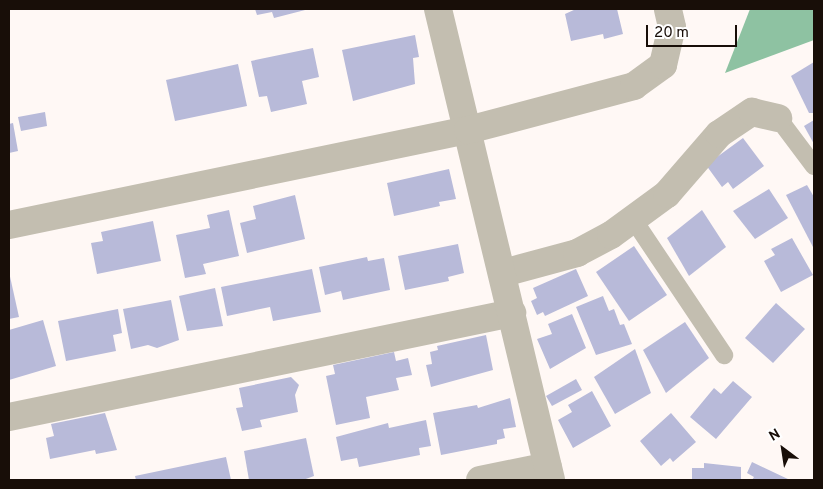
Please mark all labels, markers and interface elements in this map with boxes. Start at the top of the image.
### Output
scale bar [648,15,739,47]
text: 20 m [654,24,689,43]
north arrow [758,424,808,474]
text: N [766,426,784,446]

